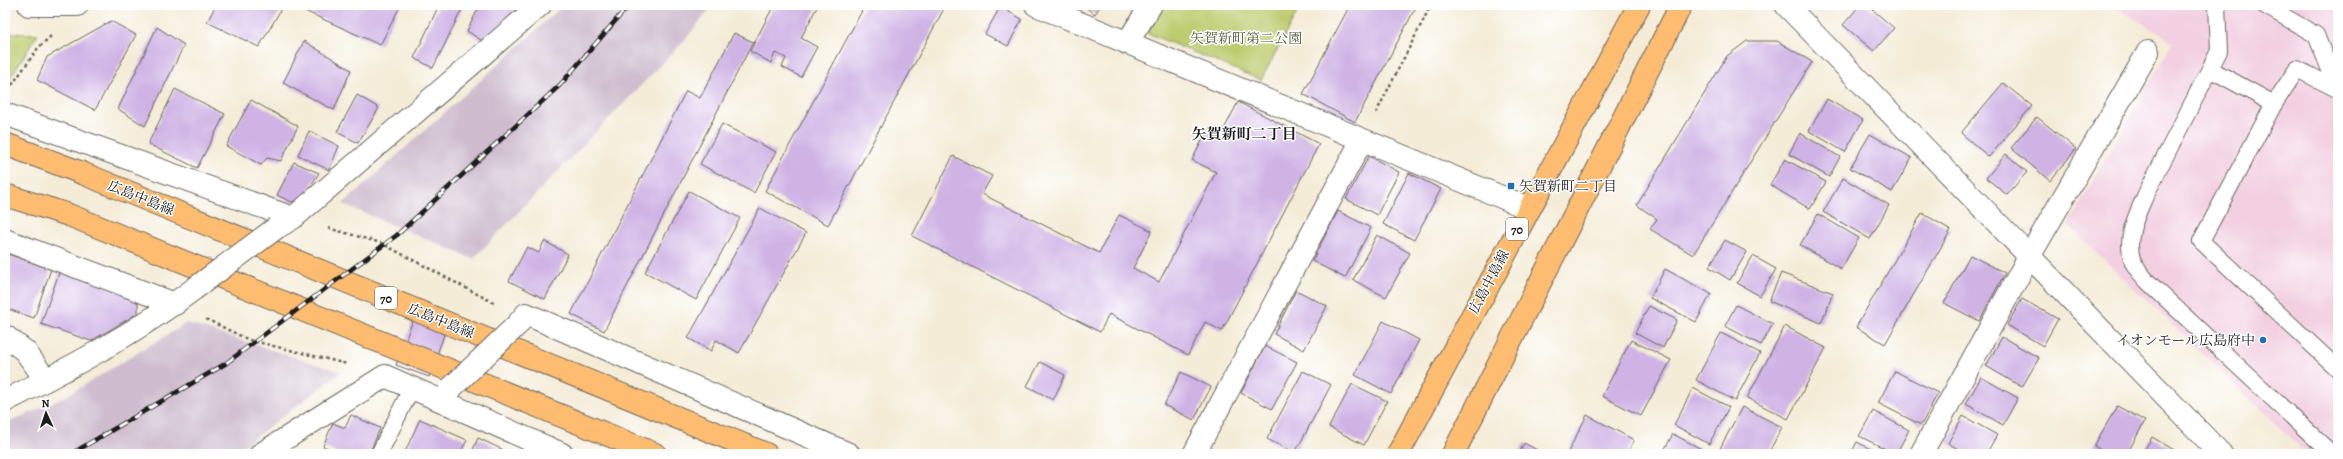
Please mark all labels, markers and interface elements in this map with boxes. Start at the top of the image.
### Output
park label: 矢賀新町第二公園 [1190,29,1302,48]
district label: 矢賀新町二丁目 [1191,124,1297,144]
street label: 広島中島線 [105,176,177,220]
place label: 矢賀新町二丁目 [1519,177,1617,196]
marker: 矢賀新町二丁目 [1506,181,1516,191]
road number: 70 [1506,218,1528,240]
street label: 広島中島線 [1464,247,1514,317]
road number: 70 [375,287,397,309]
street label: 広島中島線 [405,299,477,343]
place label: イオンモール広島府中 [2116,331,2255,350]
marker: イオンモール広島府中 [2258,335,2268,345]
north arrow [26,393,66,433]
text: N [41,396,50,411]

